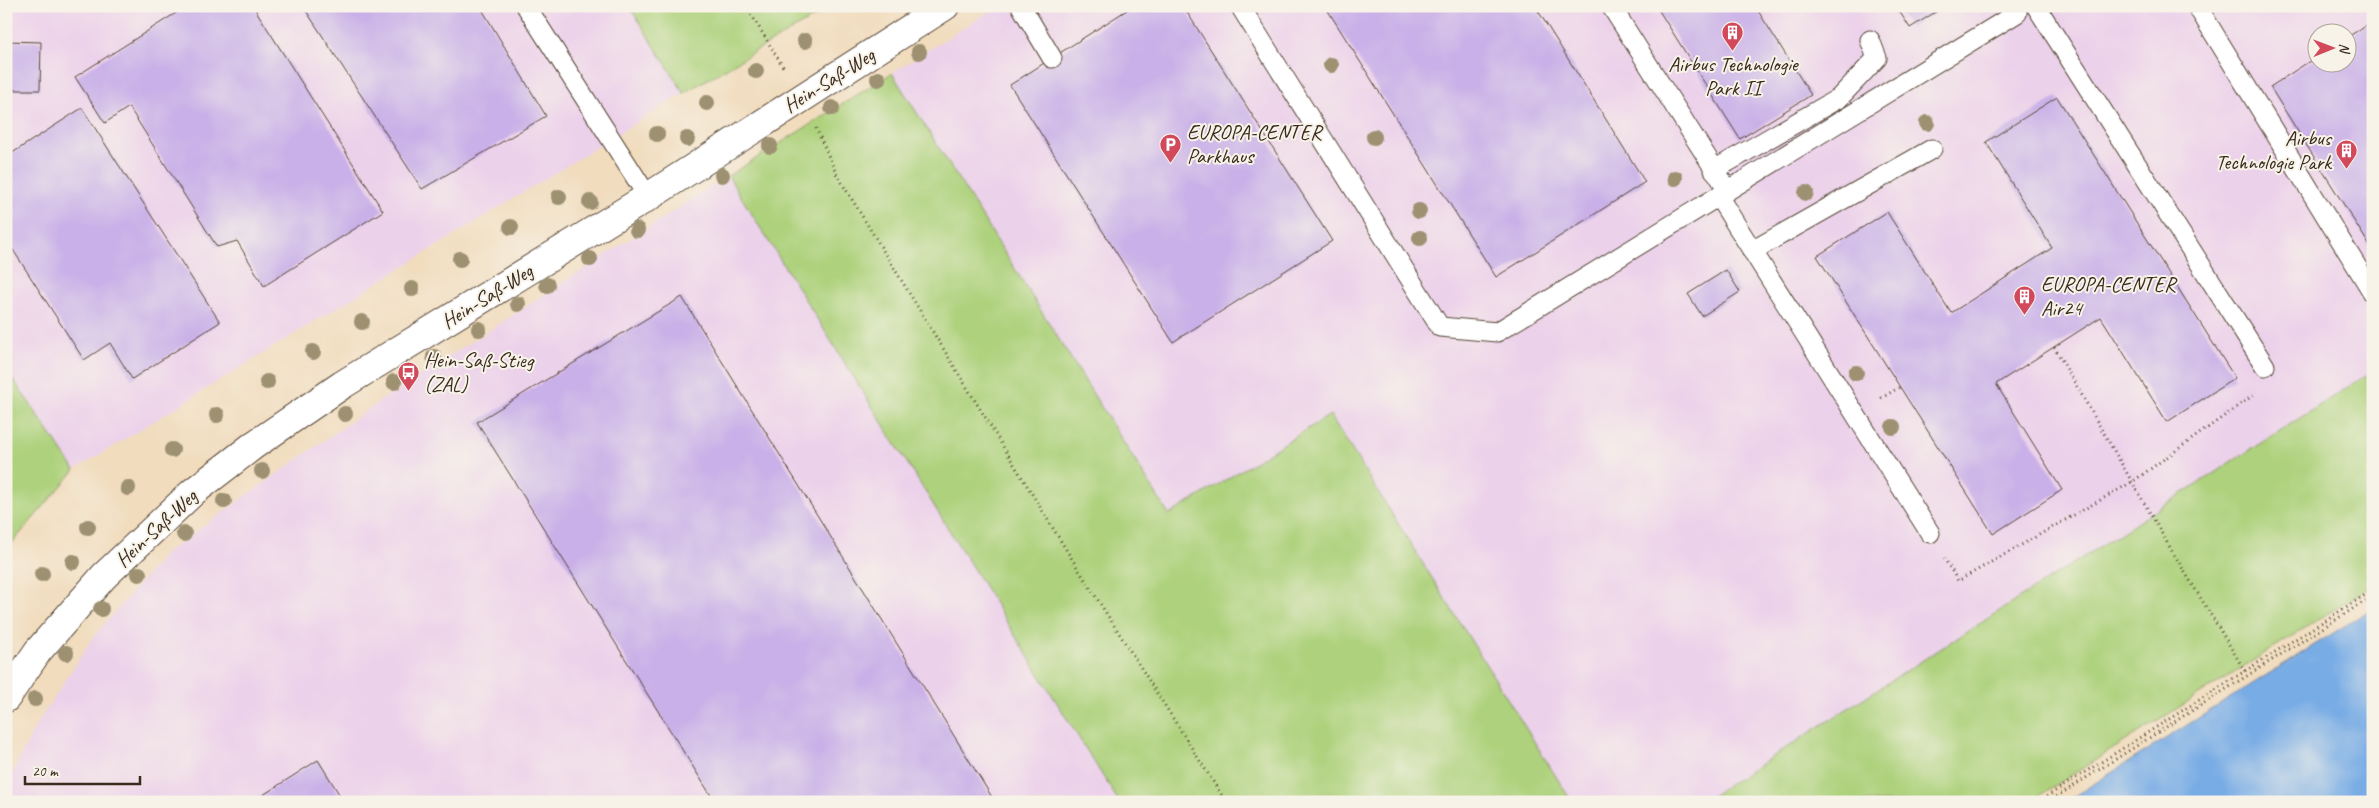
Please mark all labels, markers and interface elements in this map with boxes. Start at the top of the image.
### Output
building icon: Airbus Technologie Park II [1721,20,1745,51]
north arrow [2306,22,2356,72]
street label: Hein-Saß-Weg [778,41,881,118]
text: N [2336,43,2353,55]
place label: Airbus Technologie Park II [1668,51,1800,101]
place label: EUROPA-CENTER Parkhaus [1187,119,1324,169]
place label: Airbus Technologie Park [2216,125,2333,175]
parking icon: EUROPA-CENTER Parkhaus [1159,132,1183,163]
building icon: Airbus Technologie Park [2335,138,2359,169]
street label: Hein-Saß-Weg [436,257,539,334]
place label: EUROPA-CENTER Air24 [2041,271,2178,321]
building icon: EUROPA-CENTER Air24 [2013,284,2037,315]
place label: Hein-Saß-Stieg (ZAL) [424,347,535,397]
bus stop icon: Hein-Saß-Stieg (ZAL) [396,360,420,391]
street label: Hein-Saß-Weg [110,482,204,573]
scale bar [25,753,140,785]
text: 20 m [32,762,59,781]

